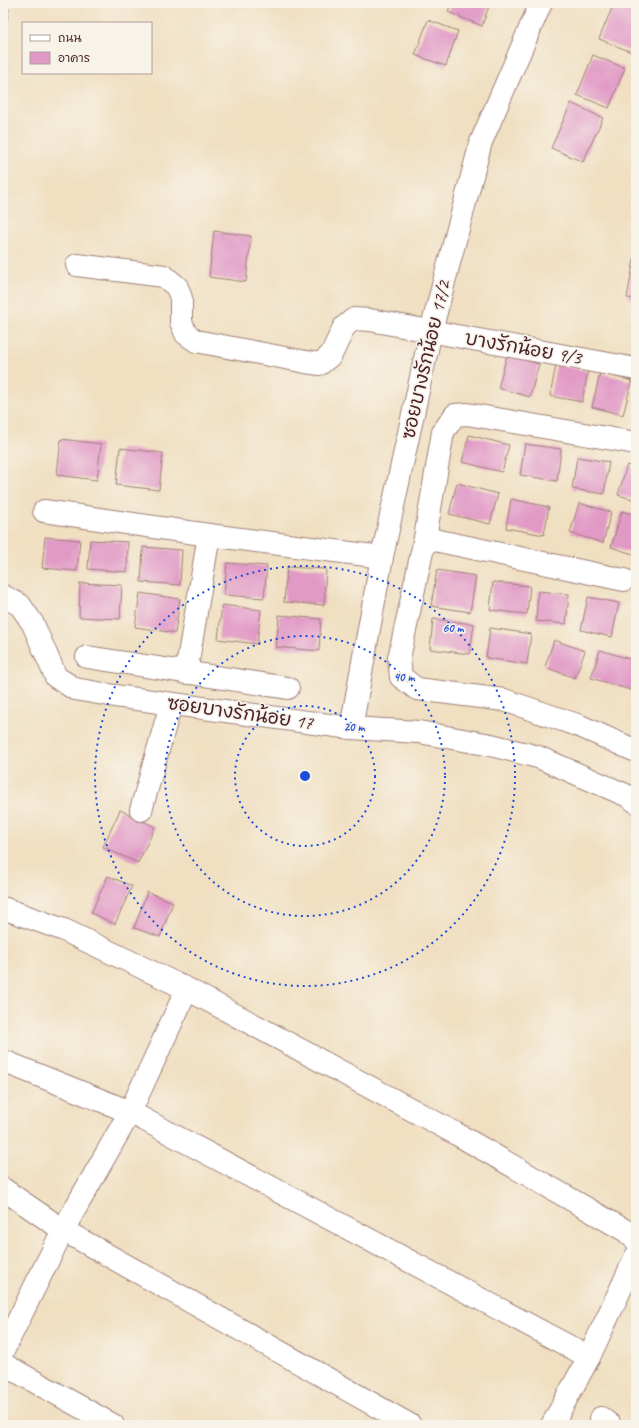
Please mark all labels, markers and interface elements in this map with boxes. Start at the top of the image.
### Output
legend [22,22,152,74]
text: ถนน [58,30,82,46]
text: อาคาร [58,50,90,66]
street label: ซอยบางรักน้อย 17/2 [396,277,456,442]
street label: บางรักน้อย 9/3 [463,326,585,370]
text: 60 m [443,620,465,636]
text: 40 m [394,669,415,685]
street label: ซอยบางรักน้อย 17 [166,691,316,735]
text: 20 m [344,719,365,735]
centre of rings [298,769,312,783]

